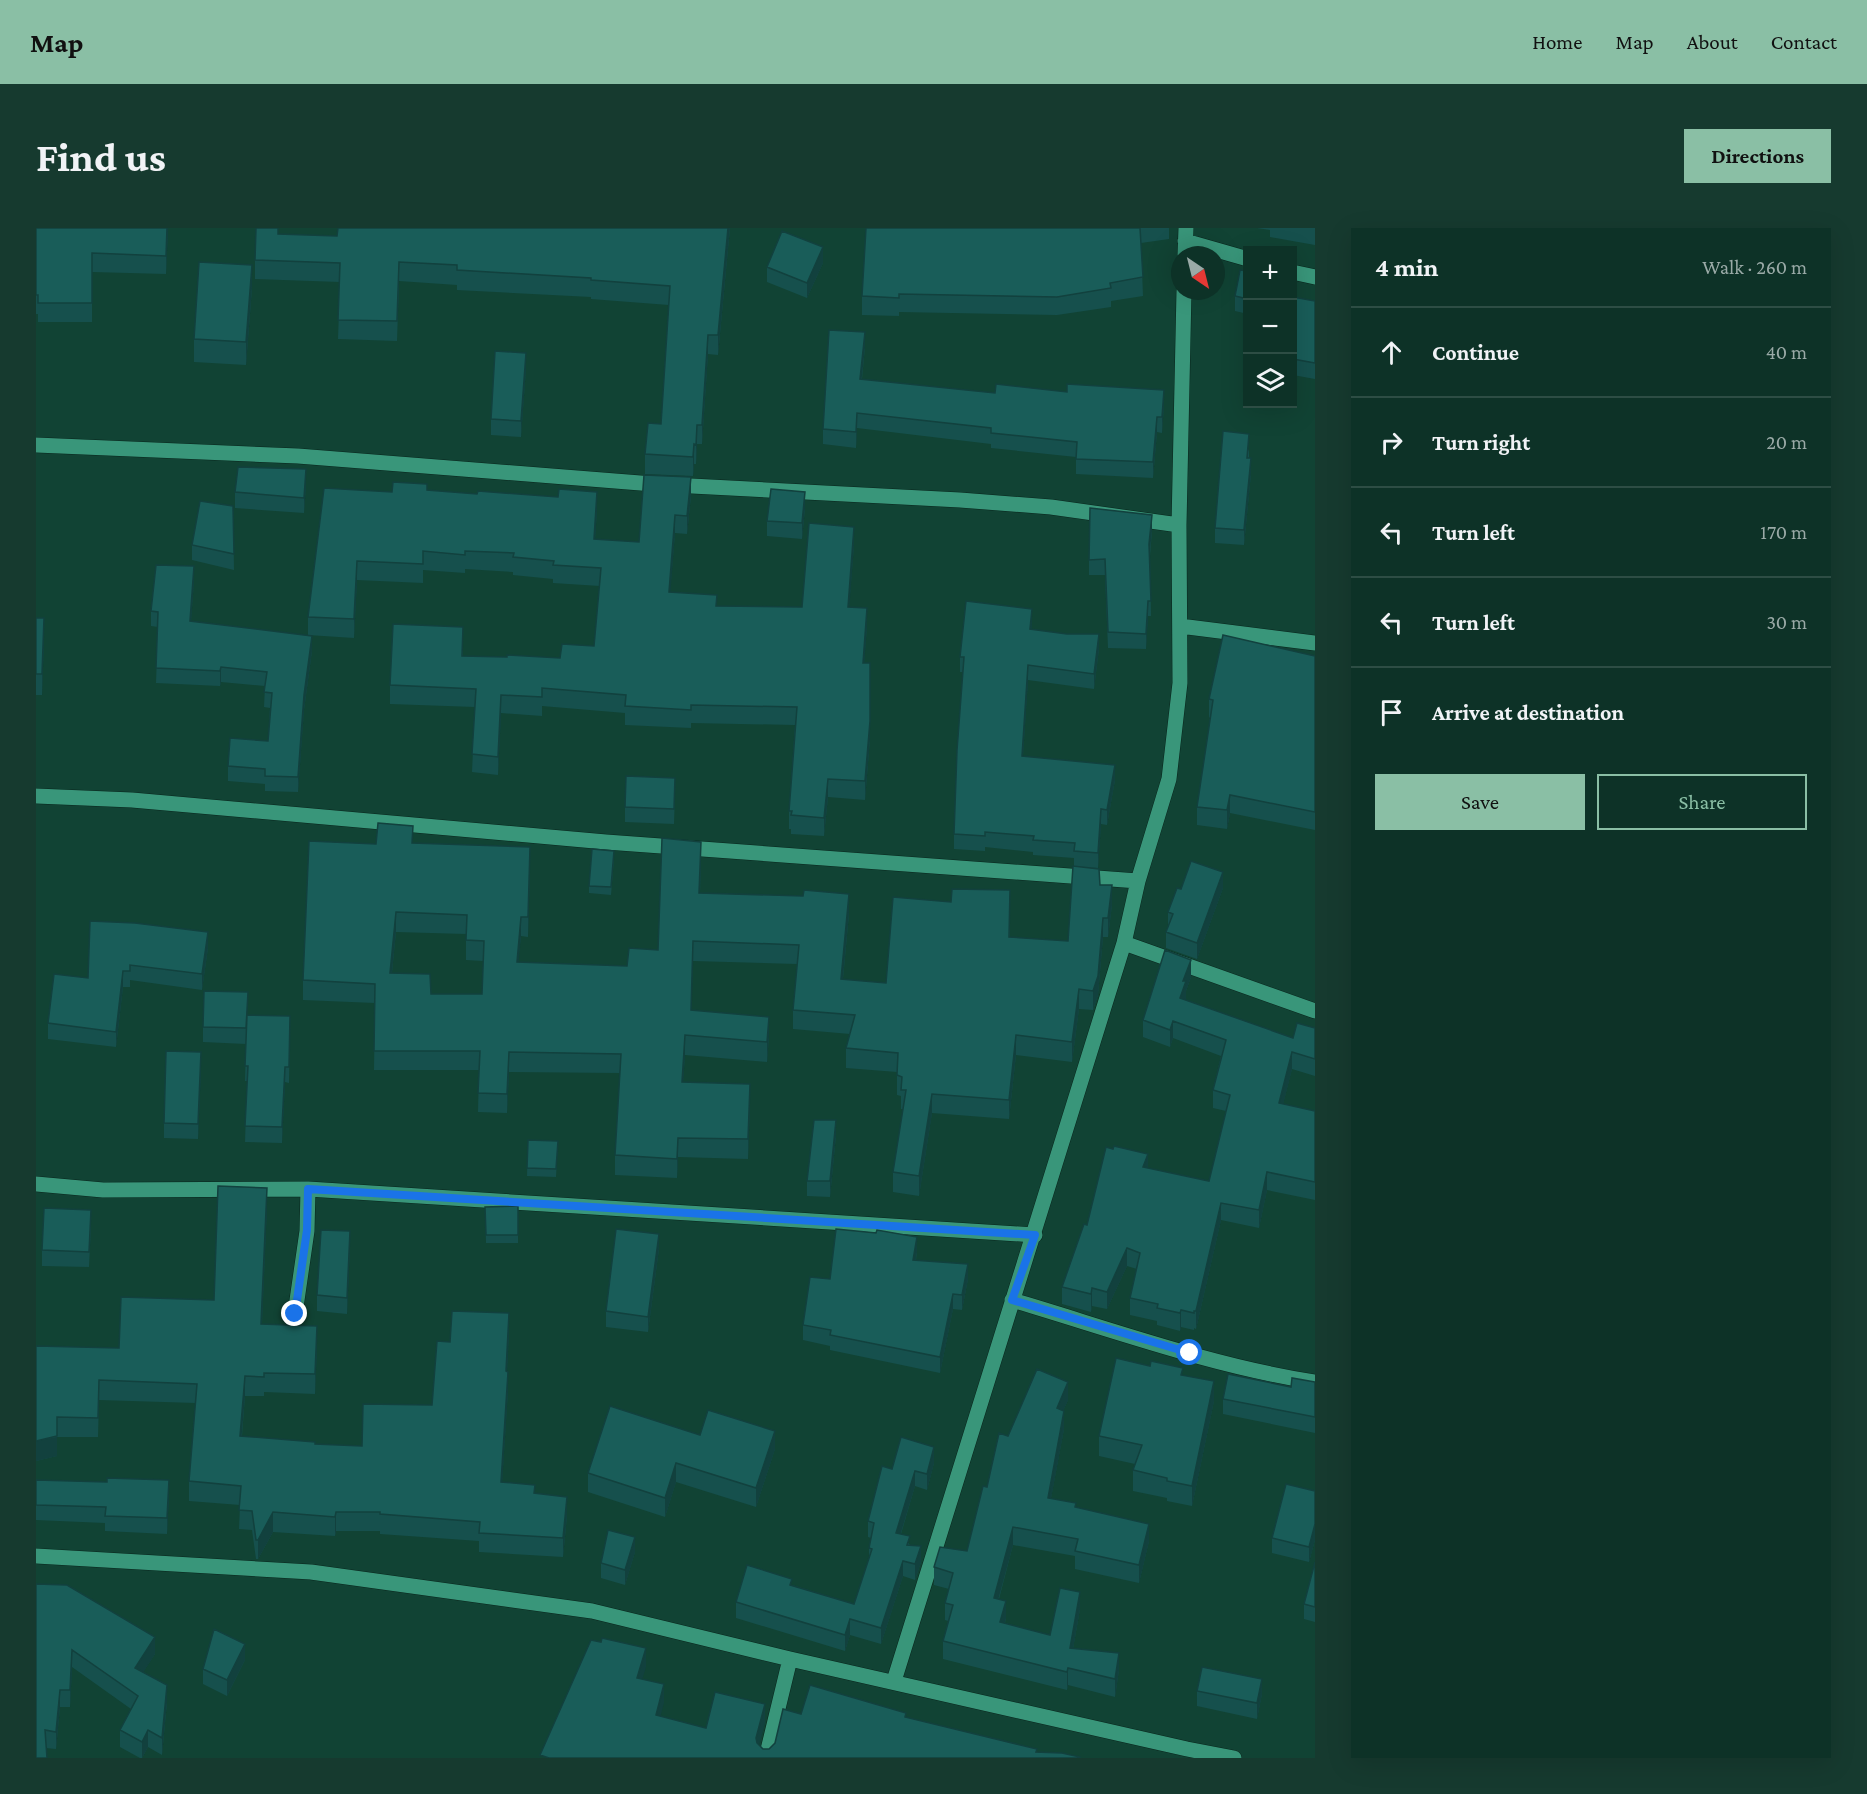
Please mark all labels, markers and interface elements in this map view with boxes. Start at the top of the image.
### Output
text: Map [30,27,83,58]
text: Home [1532,30,1582,54]
text: Map [1615,30,1654,54]
text: About [1687,30,1738,54]
text: Contact [1771,30,1837,54]
button: Directions [1684,129,1831,183]
text: Find us [36,133,166,180]
north arrow [1171,246,1225,300]
map controls [1243,246,1297,408]
button: + [1243,246,1297,300]
text: 4 min [1375,253,1439,282]
text: Walk · 260 m [1702,256,1807,278]
button: − [1243,300,1297,354]
icon: ahead [1375,336,1408,369]
text: Continue [1432,340,1519,365]
text: 40 m [1766,341,1807,363]
button: layers [1243,354,1297,408]
icon: right [1375,426,1408,459]
text: Turn right [1432,430,1530,455]
text: 20 m [1766,431,1807,453]
icon: left [1375,516,1408,549]
text: Turn left [1432,520,1515,545]
text: 170 m [1760,521,1807,543]
icon: left [1375,606,1408,639]
text: Turn left [1432,610,1515,635]
text: 30 m [1766,611,1807,633]
icon: arrive [1375,696,1408,729]
text: Arrive at destination [1432,700,1624,725]
button: Save [1375,774,1585,830]
button: Share [1597,774,1807,830]
route end [281,1300,307,1326]
route start [1176,1339,1202,1365]

